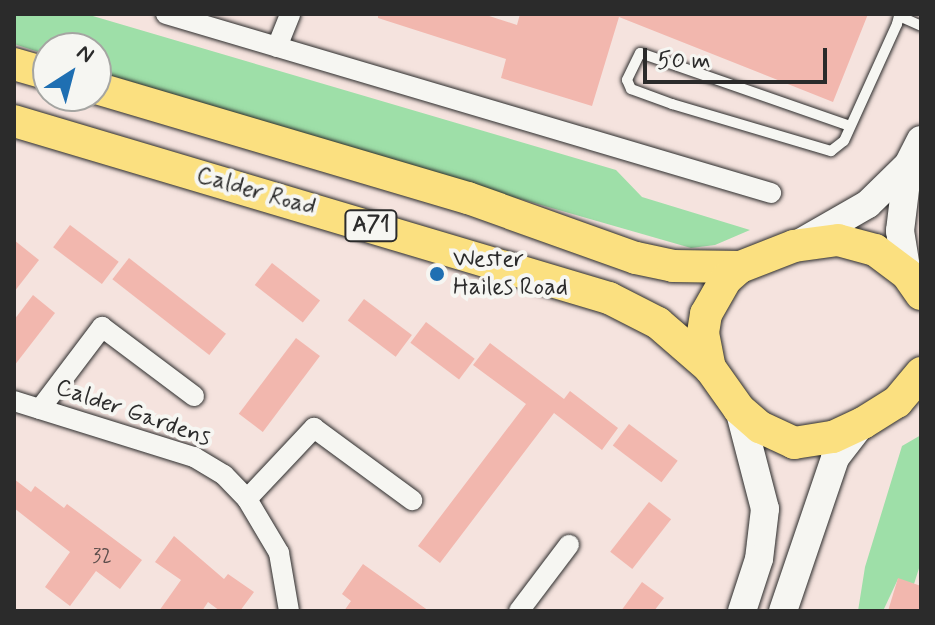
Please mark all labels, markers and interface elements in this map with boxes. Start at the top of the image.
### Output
north arrow [32,32,112,112]
scale bar [647,32,831,82]
text: N [71,39,99,70]
text: 50 m [657,46,711,77]
street label: Calder Road [193,161,319,223]
road number: A71 [343,208,399,244]
place label: Wester Hailes Road [453,246,568,302]
marker: Wester Hailes Road [428,265,446,283]
street label: Calder Gardens [54,374,212,452]
house number: 32 [92,544,112,568]

